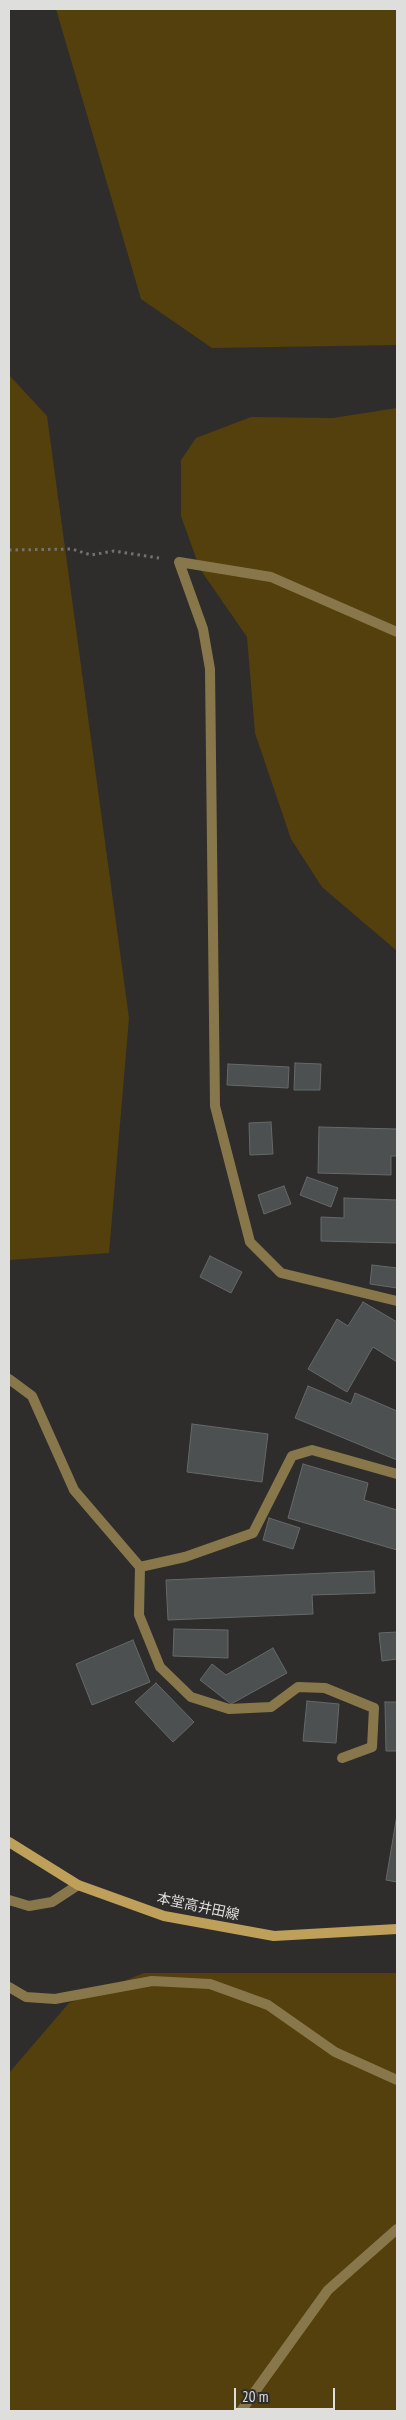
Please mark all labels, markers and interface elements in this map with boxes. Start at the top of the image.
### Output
street label: 本堂高井田線 [155,1890,241,1924]
scale bar [236,2378,337,2410]
text: 20 m [242,2387,268,2406]

